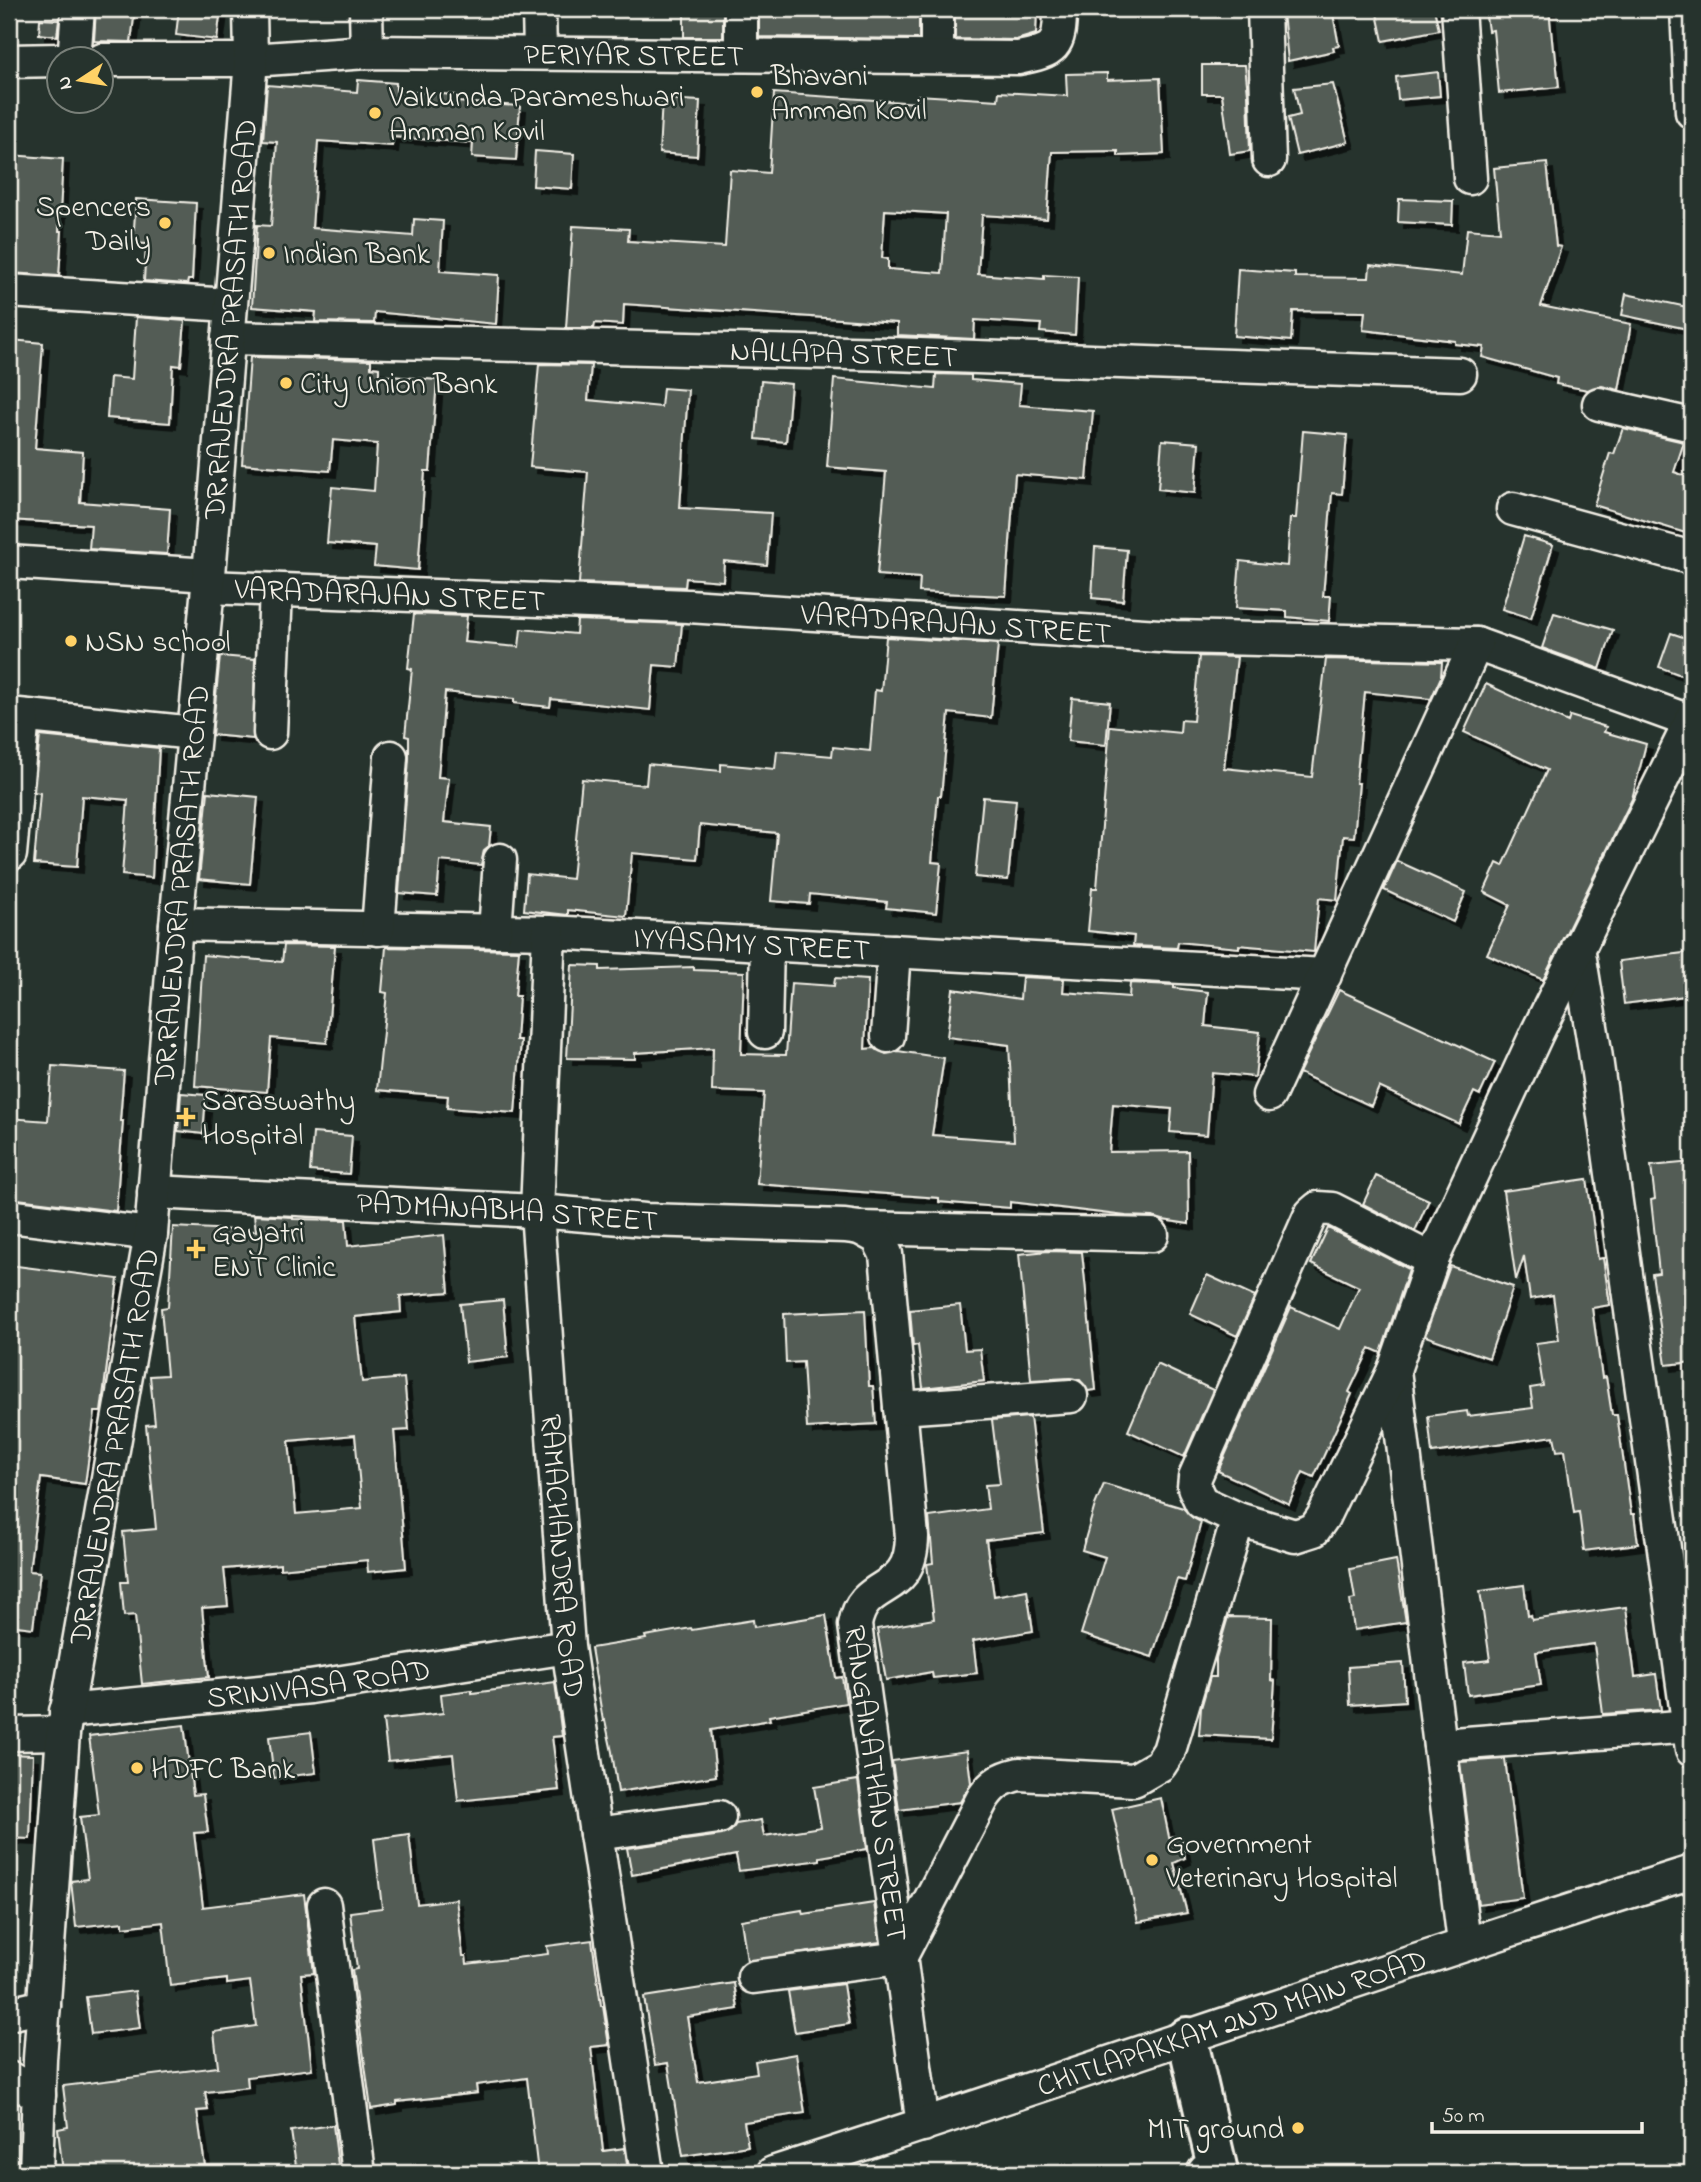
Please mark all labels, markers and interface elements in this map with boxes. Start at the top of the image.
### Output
street label: PERIYAR STREET [523,34,744,80]
north arrow [46,46,116,116]
place label: Bhavani Amman Kovil [770,56,927,134]
text: N [51,74,80,92]
place label: Vaikunda Parameshwari Amman Kovil [388,77,684,155]
marker: Bhavani Amman Kovil [749,84,765,100]
marker: Vaikunda Parameshwari Amman Kovil [367,105,383,121]
street label: DR.RAJENDRA PRASATH ROAD [195,117,271,522]
place label: Spencers Daily [36,187,151,265]
marker: Spencers Daily [157,215,173,231]
place label: Indian Bank [283,234,431,278]
marker: Indian Bank [261,245,277,261]
street label: NALLAPA STREET [729,331,958,381]
place label: City Union Bank [300,364,498,408]
marker: City Union Bank [278,375,294,391]
street label: VARADARAJAN STREET [233,569,546,625]
street label: VARADARAJAN STREET [798,594,1112,658]
place label: NSN school [85,622,230,666]
marker: NSN school [63,633,79,649]
street label: DR.RAJENDRA PRASATH ROAD [144,683,224,1088]
street label: IYYASAMY STREET [632,918,871,975]
place label: Saraswathy Hospital [202,1081,355,1159]
marker: Saraswathy Hospital [176,1107,196,1127]
street label: PADMANABHA STREET [356,1183,659,1245]
place label: Gayatri ENT Clinic [212,1213,336,1291]
marker: Gayatri ENT Clinic [186,1239,206,1259]
street label: DR.RAJENDRA PRASATH ROAD [60,1245,173,1649]
street label: RAMACHANDRA ROAD [526,1413,594,1701]
street label: RANGANATHAN STREET [830,1623,917,1945]
street label: SRINIVASA ROAD [205,1650,434,1722]
place label: HDFC Bank [151,1749,296,1793]
marker: HDFC Bank [129,1760,145,1776]
place label: Government Veterinary Hospital [1165,1824,1398,1902]
marker: Government Veterinary Hospital [1144,1852,1160,1868]
street label: CHITLAPAKKAM 2ND MAIN ROAD [1032,1940,1433,2110]
scale bar [1432,2091,1642,2135]
text: 50 m [1442,2102,1485,2132]
place label: MIT ground [1147,2109,1284,2153]
marker: MIT ground [1290,2120,1306,2136]

